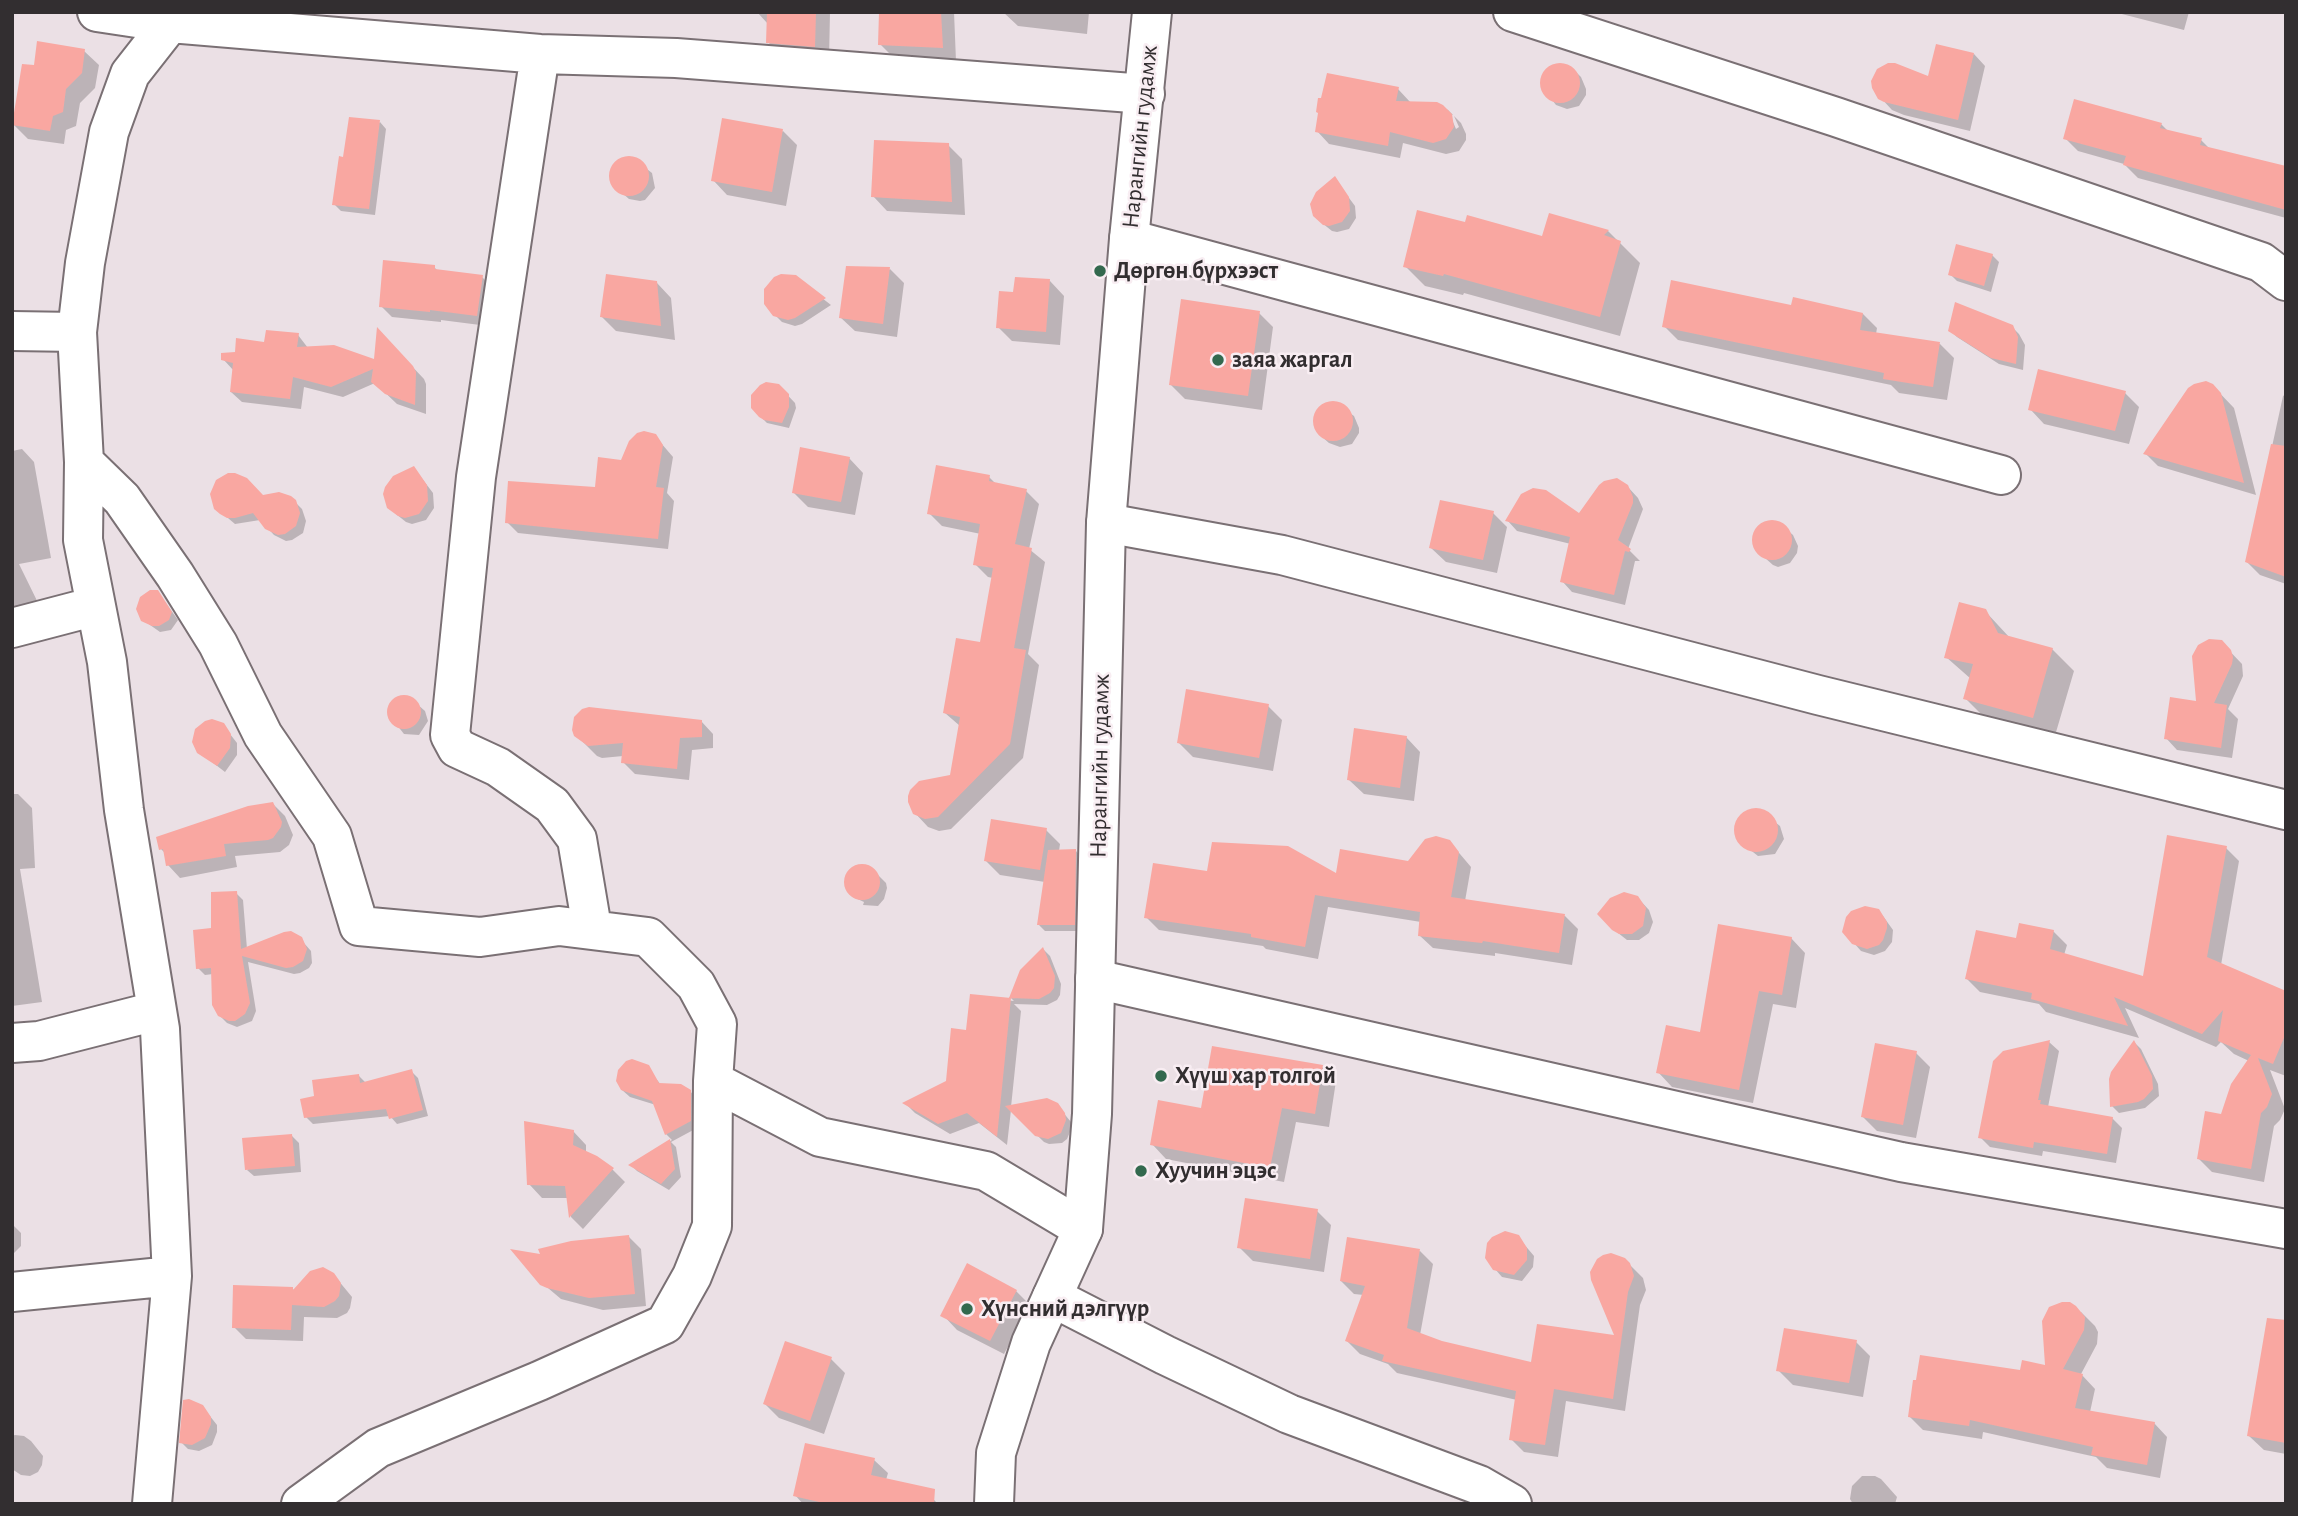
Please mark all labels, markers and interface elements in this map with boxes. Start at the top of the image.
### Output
street label: Нарангийн гудамж [1116,44,1164,230]
place label: Дөргөн бүрхээст [1114,257,1278,285]
marker: Дөргөн бүрхээст [1092,263,1108,279]
place label: заяа жаргал [1232,346,1353,374]
marker: заяа жаргал [1210,352,1226,368]
street label: Нарангийн гудамж [1084,674,1116,858]
place label: Хүүш хар толгой [1175,1062,1336,1090]
marker: Хүүш хар толгой [1153,1068,1169,1084]
place label: Хуучин эцэс [1155,1157,1277,1185]
marker: Хуучин эцэс [1133,1163,1149,1179]
place label: Хүнсний дэлгүүр [981,1295,1149,1323]
marker: Хүнсний дэлгүүр [959,1301,975,1317]

